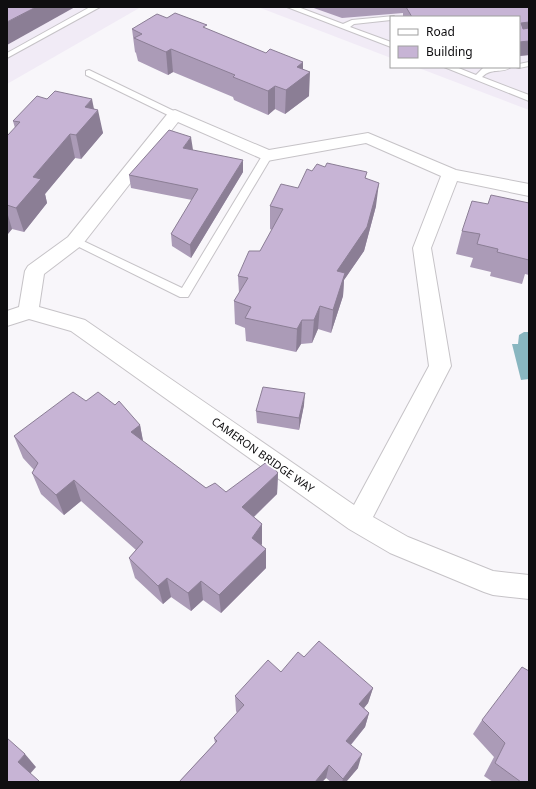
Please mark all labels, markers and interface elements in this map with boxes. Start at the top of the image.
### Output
legend [390,16,520,68]
text: Road [426,23,455,40]
text: Building [426,43,473,60]
street label: CAMERON BRIDGE WAY [209,413,318,496]

